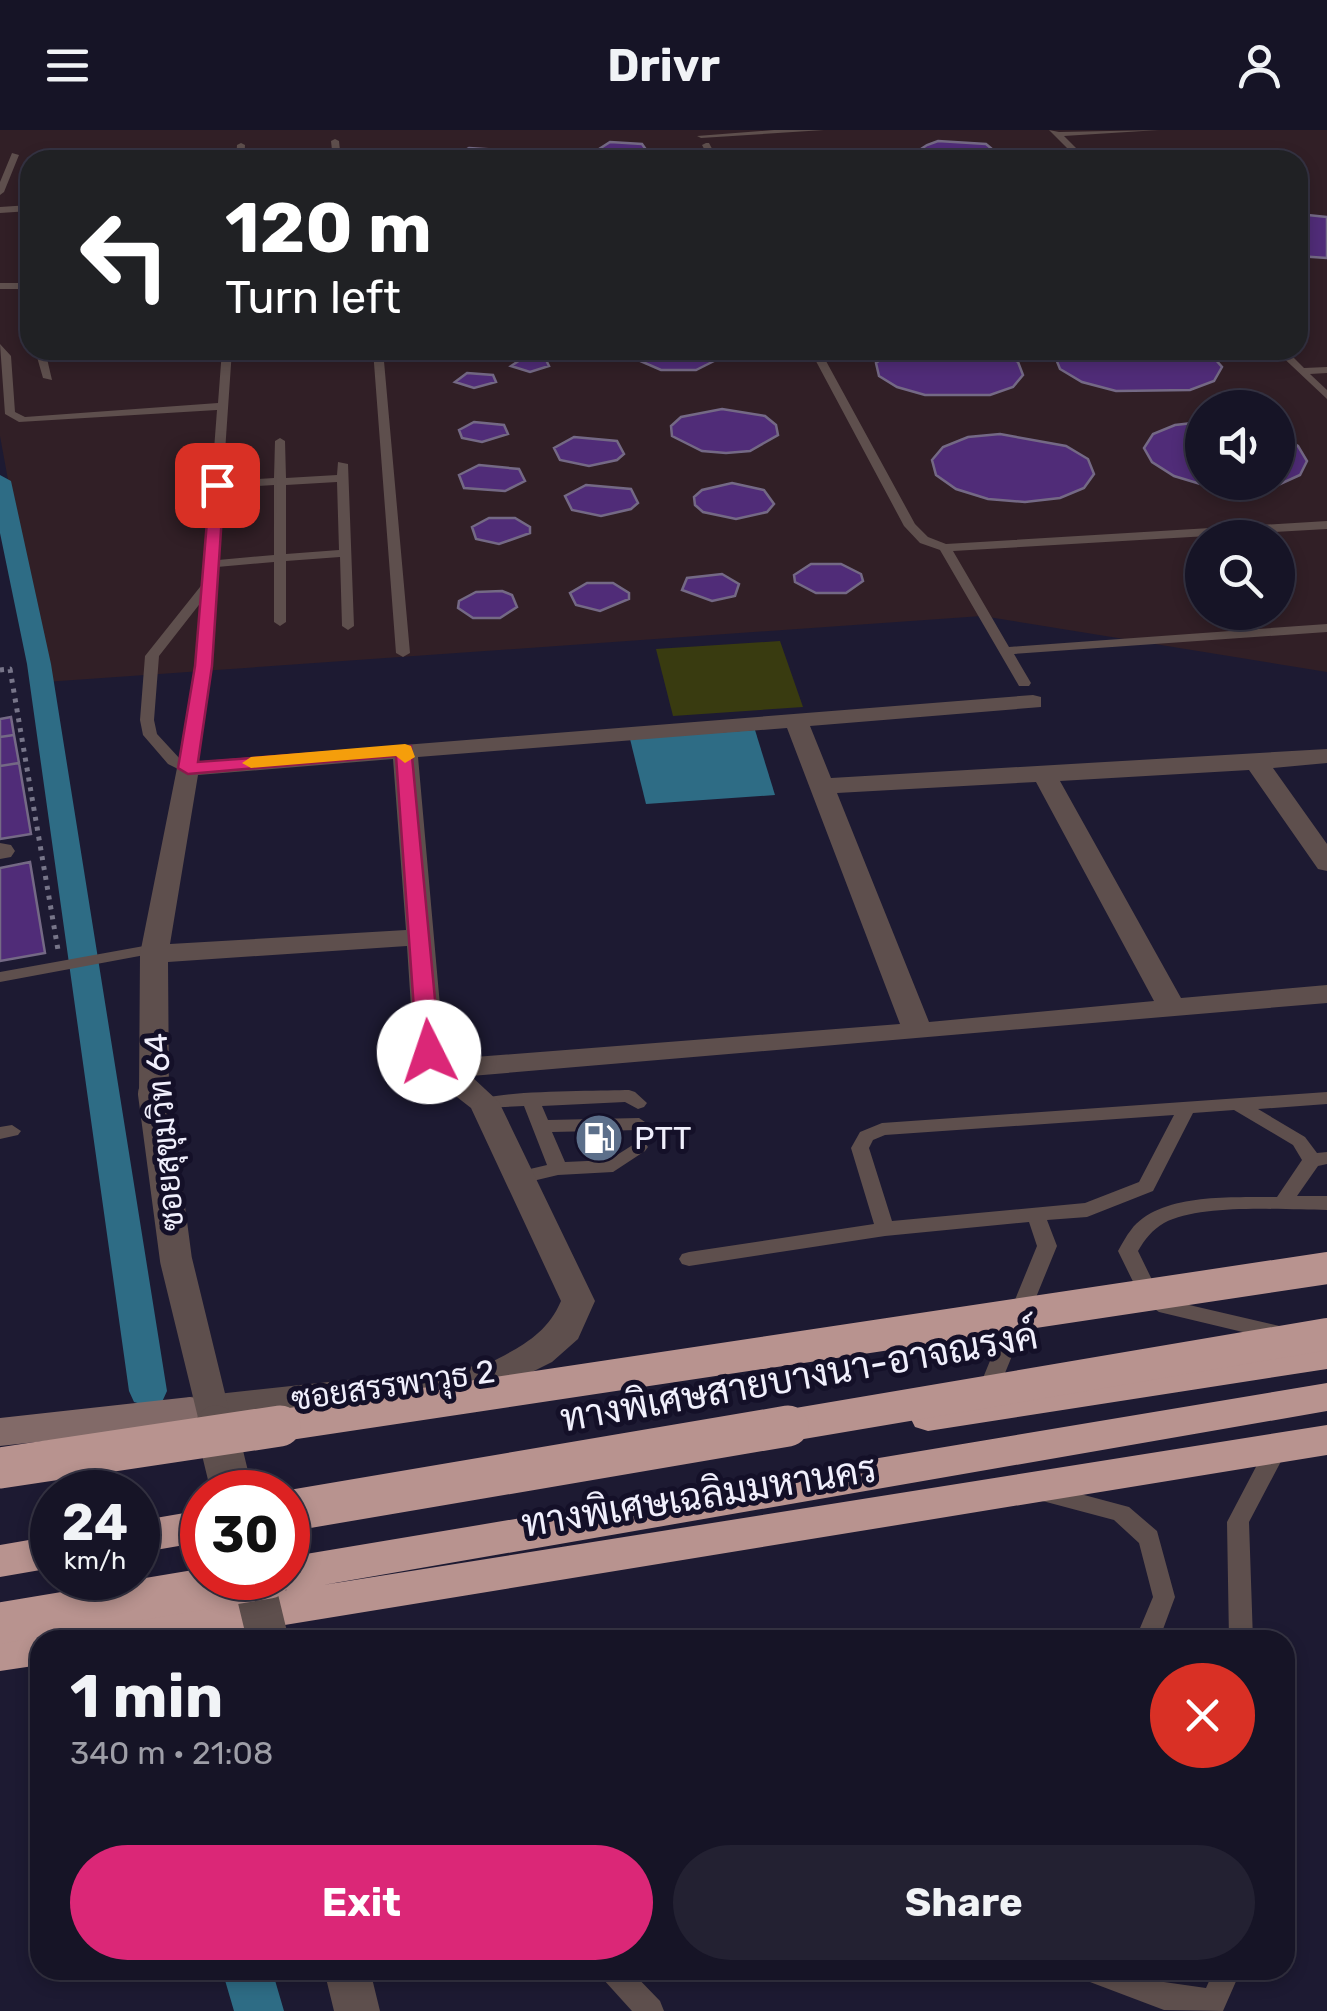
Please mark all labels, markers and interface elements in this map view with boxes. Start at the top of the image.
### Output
icon: menu [40,38,95,93]
icon: person [1232,38,1287,93]
text: Drivr [607,39,720,92]
text: 120 m [225,187,432,270]
icon: left [60,190,190,320]
text: Turn left [225,271,401,324]
map controls [1185,390,1295,630]
button: sound [1185,390,1295,500]
pin [175,443,260,528]
icon: arrive [190,458,245,513]
button: search [1185,520,1295,630]
position arrow [377,1000,481,1104]
street label: ซอยสุขุมวิท 64 [136,1031,195,1232]
fuel station icon: PTT [573,1112,625,1164]
place label: PTT [634,1119,692,1157]
street label: ทางพิเศษสายบางนา-อาจณรงค์ [557,1311,1041,1442]
street label: ซอยสรรพาวุธ 2 [289,1352,498,1421]
street label: ทางพิเศษเฉลิมมหานคร [518,1445,880,1547]
speed limit sign: 30 [180,1470,310,1600]
text: 24 [62,1493,128,1553]
text: km/h [64,1546,126,1575]
text: 1 min [70,1661,223,1732]
button: close [1150,1663,1255,1768]
text: 340 m · 21:08 [70,1734,273,1772]
button: Exit [70,1845,653,1960]
button: Share [673,1845,1255,1960]

